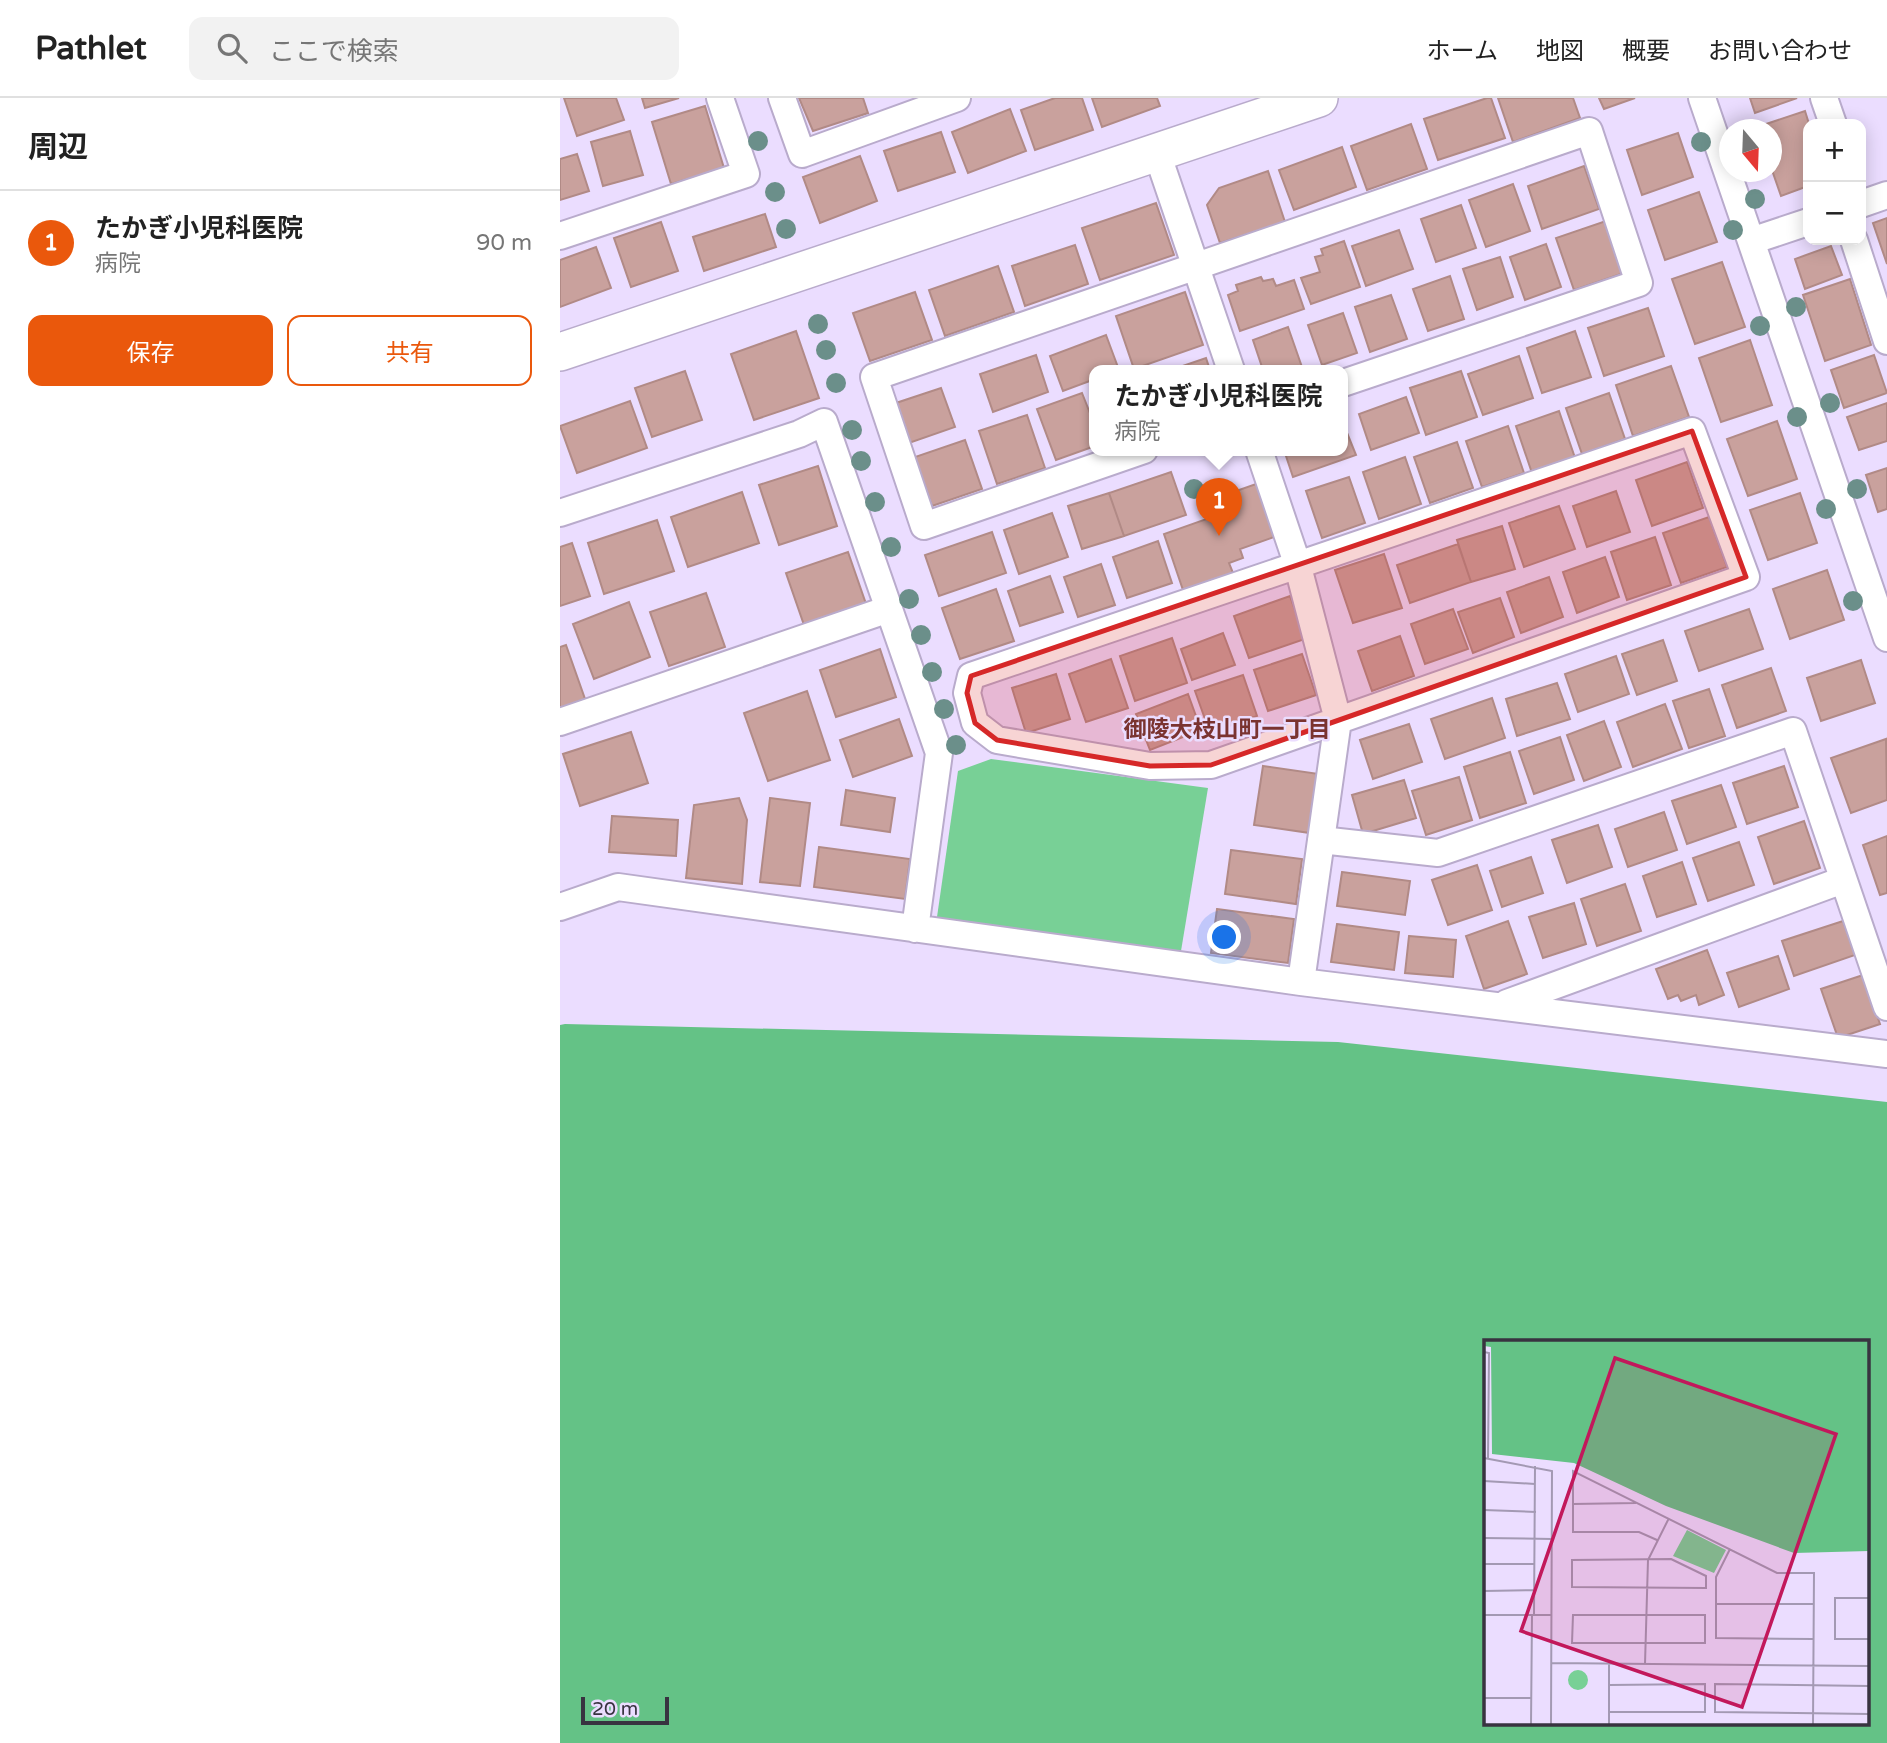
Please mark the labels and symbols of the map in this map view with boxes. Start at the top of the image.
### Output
north arrow [1719,119,1782,182]
pin: 1 [1196,478,1242,536]
district label: 御陵大枝山町一丁目 [1124,716,1331,744]
your location [1207,920,1241,954]
inset map [1484,1340,1870,1726]
scale bar [581,1694,668,1726]

